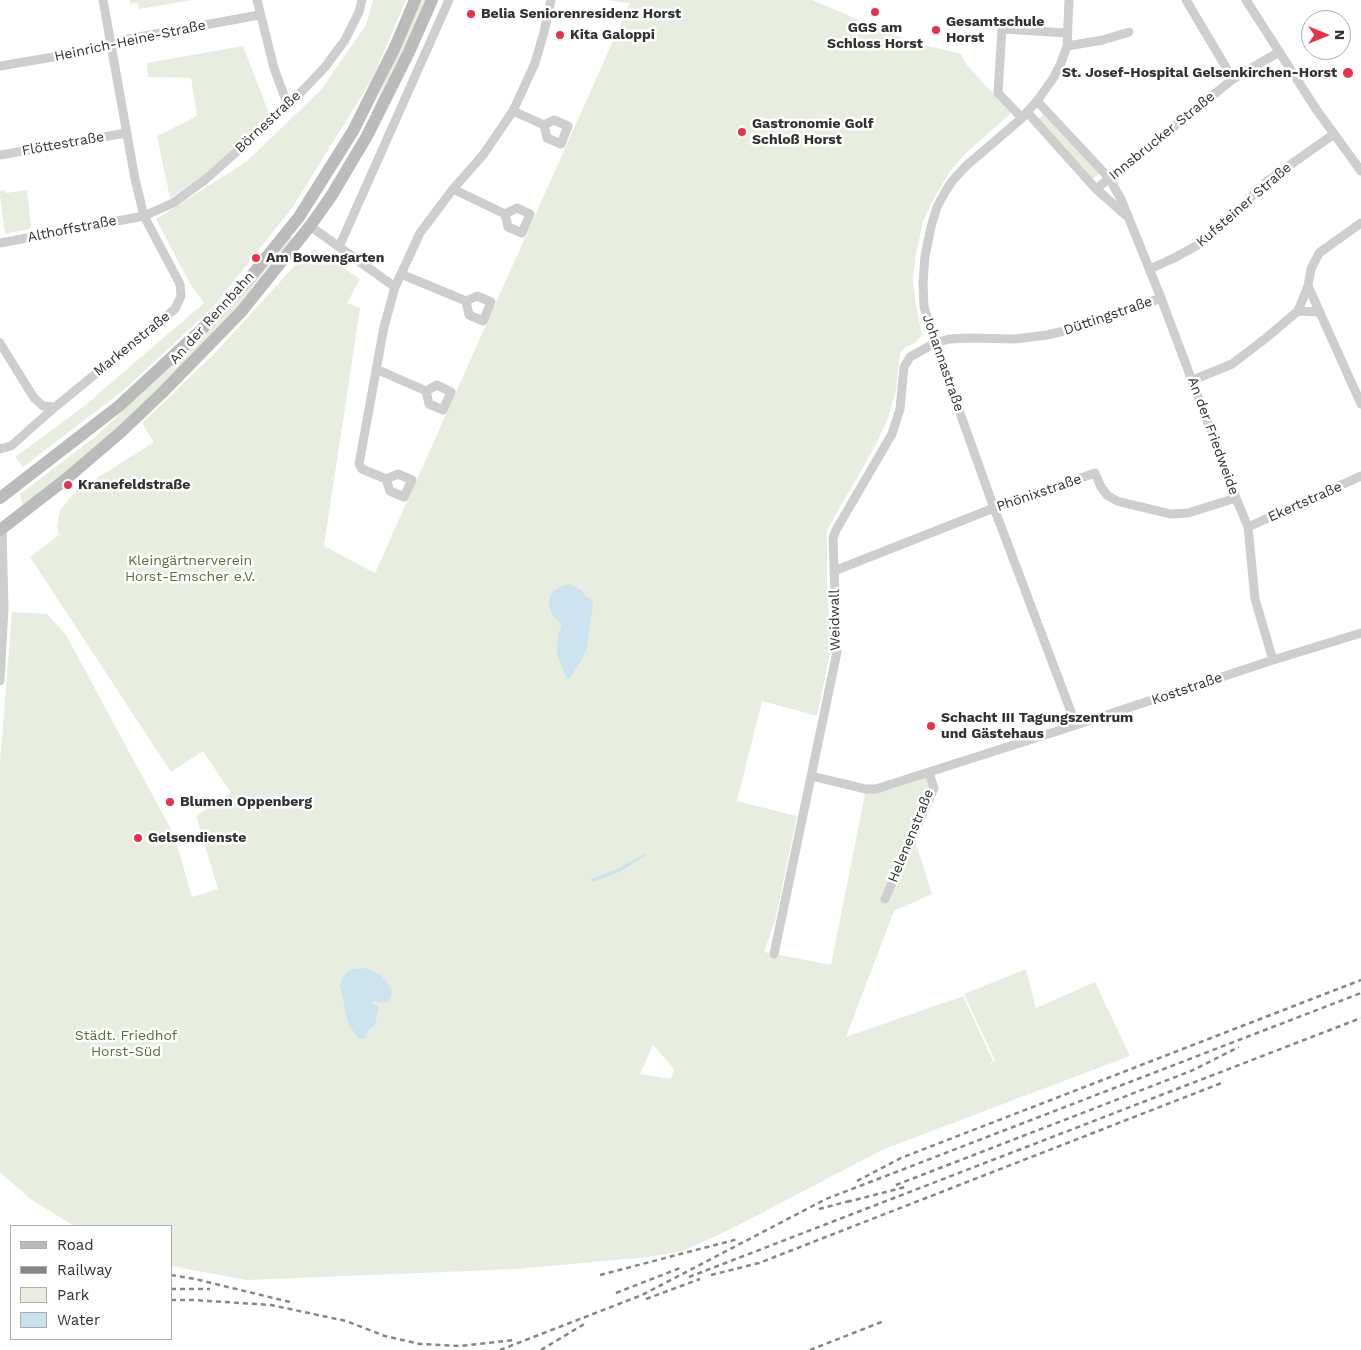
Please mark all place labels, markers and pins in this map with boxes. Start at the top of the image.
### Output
place label: Belia Seniorenresidenz Horst [481,6,681,22]
marker: GGS am Schloss Horst [869,6,881,18]
marker: Belia Seniorenresidenz Horst [465,8,477,20]
place label: Gesamtschule Horst [946,14,1044,46]
place label: GGS am Schloss Horst [827,20,923,52]
marker: Gesamtschule Horst [930,24,942,36]
place label: Kita Galoppi [570,27,655,43]
marker: Kita Galoppi [554,29,566,41]
place label: St. Josef-Hospital Gelsenkirchen-Horst [1062,65,1337,81]
marker: St. Josef-Hospital Gelsenkirchen-Horst [1341,66,1355,80]
place label: Gastronomie Golf Schloß Horst [752,116,873,148]
marker: Gastronomie Golf Schloß Horst [736,126,748,138]
place label: Am Bowengarten [266,250,384,266]
marker: Am Bowengarten [250,252,262,264]
place label: Kranefeldstraße [78,477,190,493]
marker: Kranefeldstraße [62,479,74,491]
place label: Schacht III Tagungszentrum und Gästehaus [941,710,1133,742]
marker: Schacht III Tagungszentrum und Gästehaus [925,720,937,732]
place label: Blumen Oppenberg [180,794,312,810]
marker: Blumen Oppenberg [164,796,176,808]
place label: Gelsendienste [148,830,246,846]
marker: Gelsendienste [132,832,144,844]

